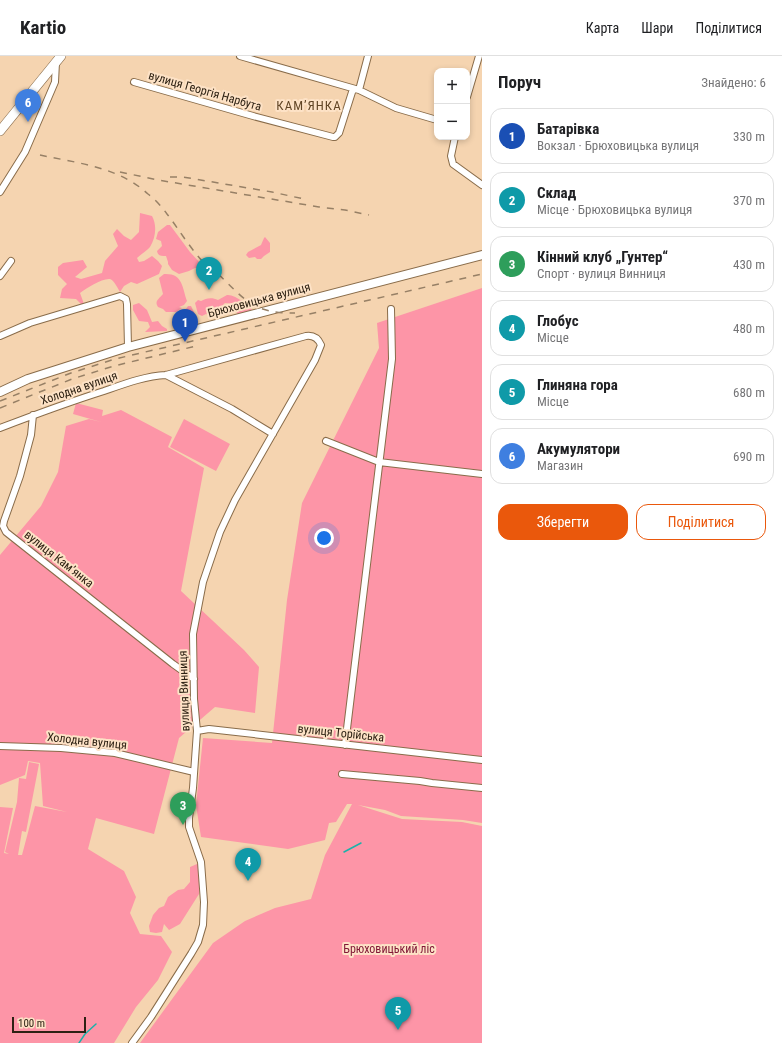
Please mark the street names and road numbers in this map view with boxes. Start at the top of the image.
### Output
street label: вулиця Георгія Нарбута [147,68,263,114]
street label: Брюховицька вулиця [206,280,312,320]
street label: Холодна вулиця [39,368,119,408]
street label: вулиця Камʼянка [22,528,97,590]
street label: вулиця Винниця [176,650,192,732]
street label: вулиця Торійська [297,721,385,745]
street label: Холодна вулиця [46,730,128,752]

